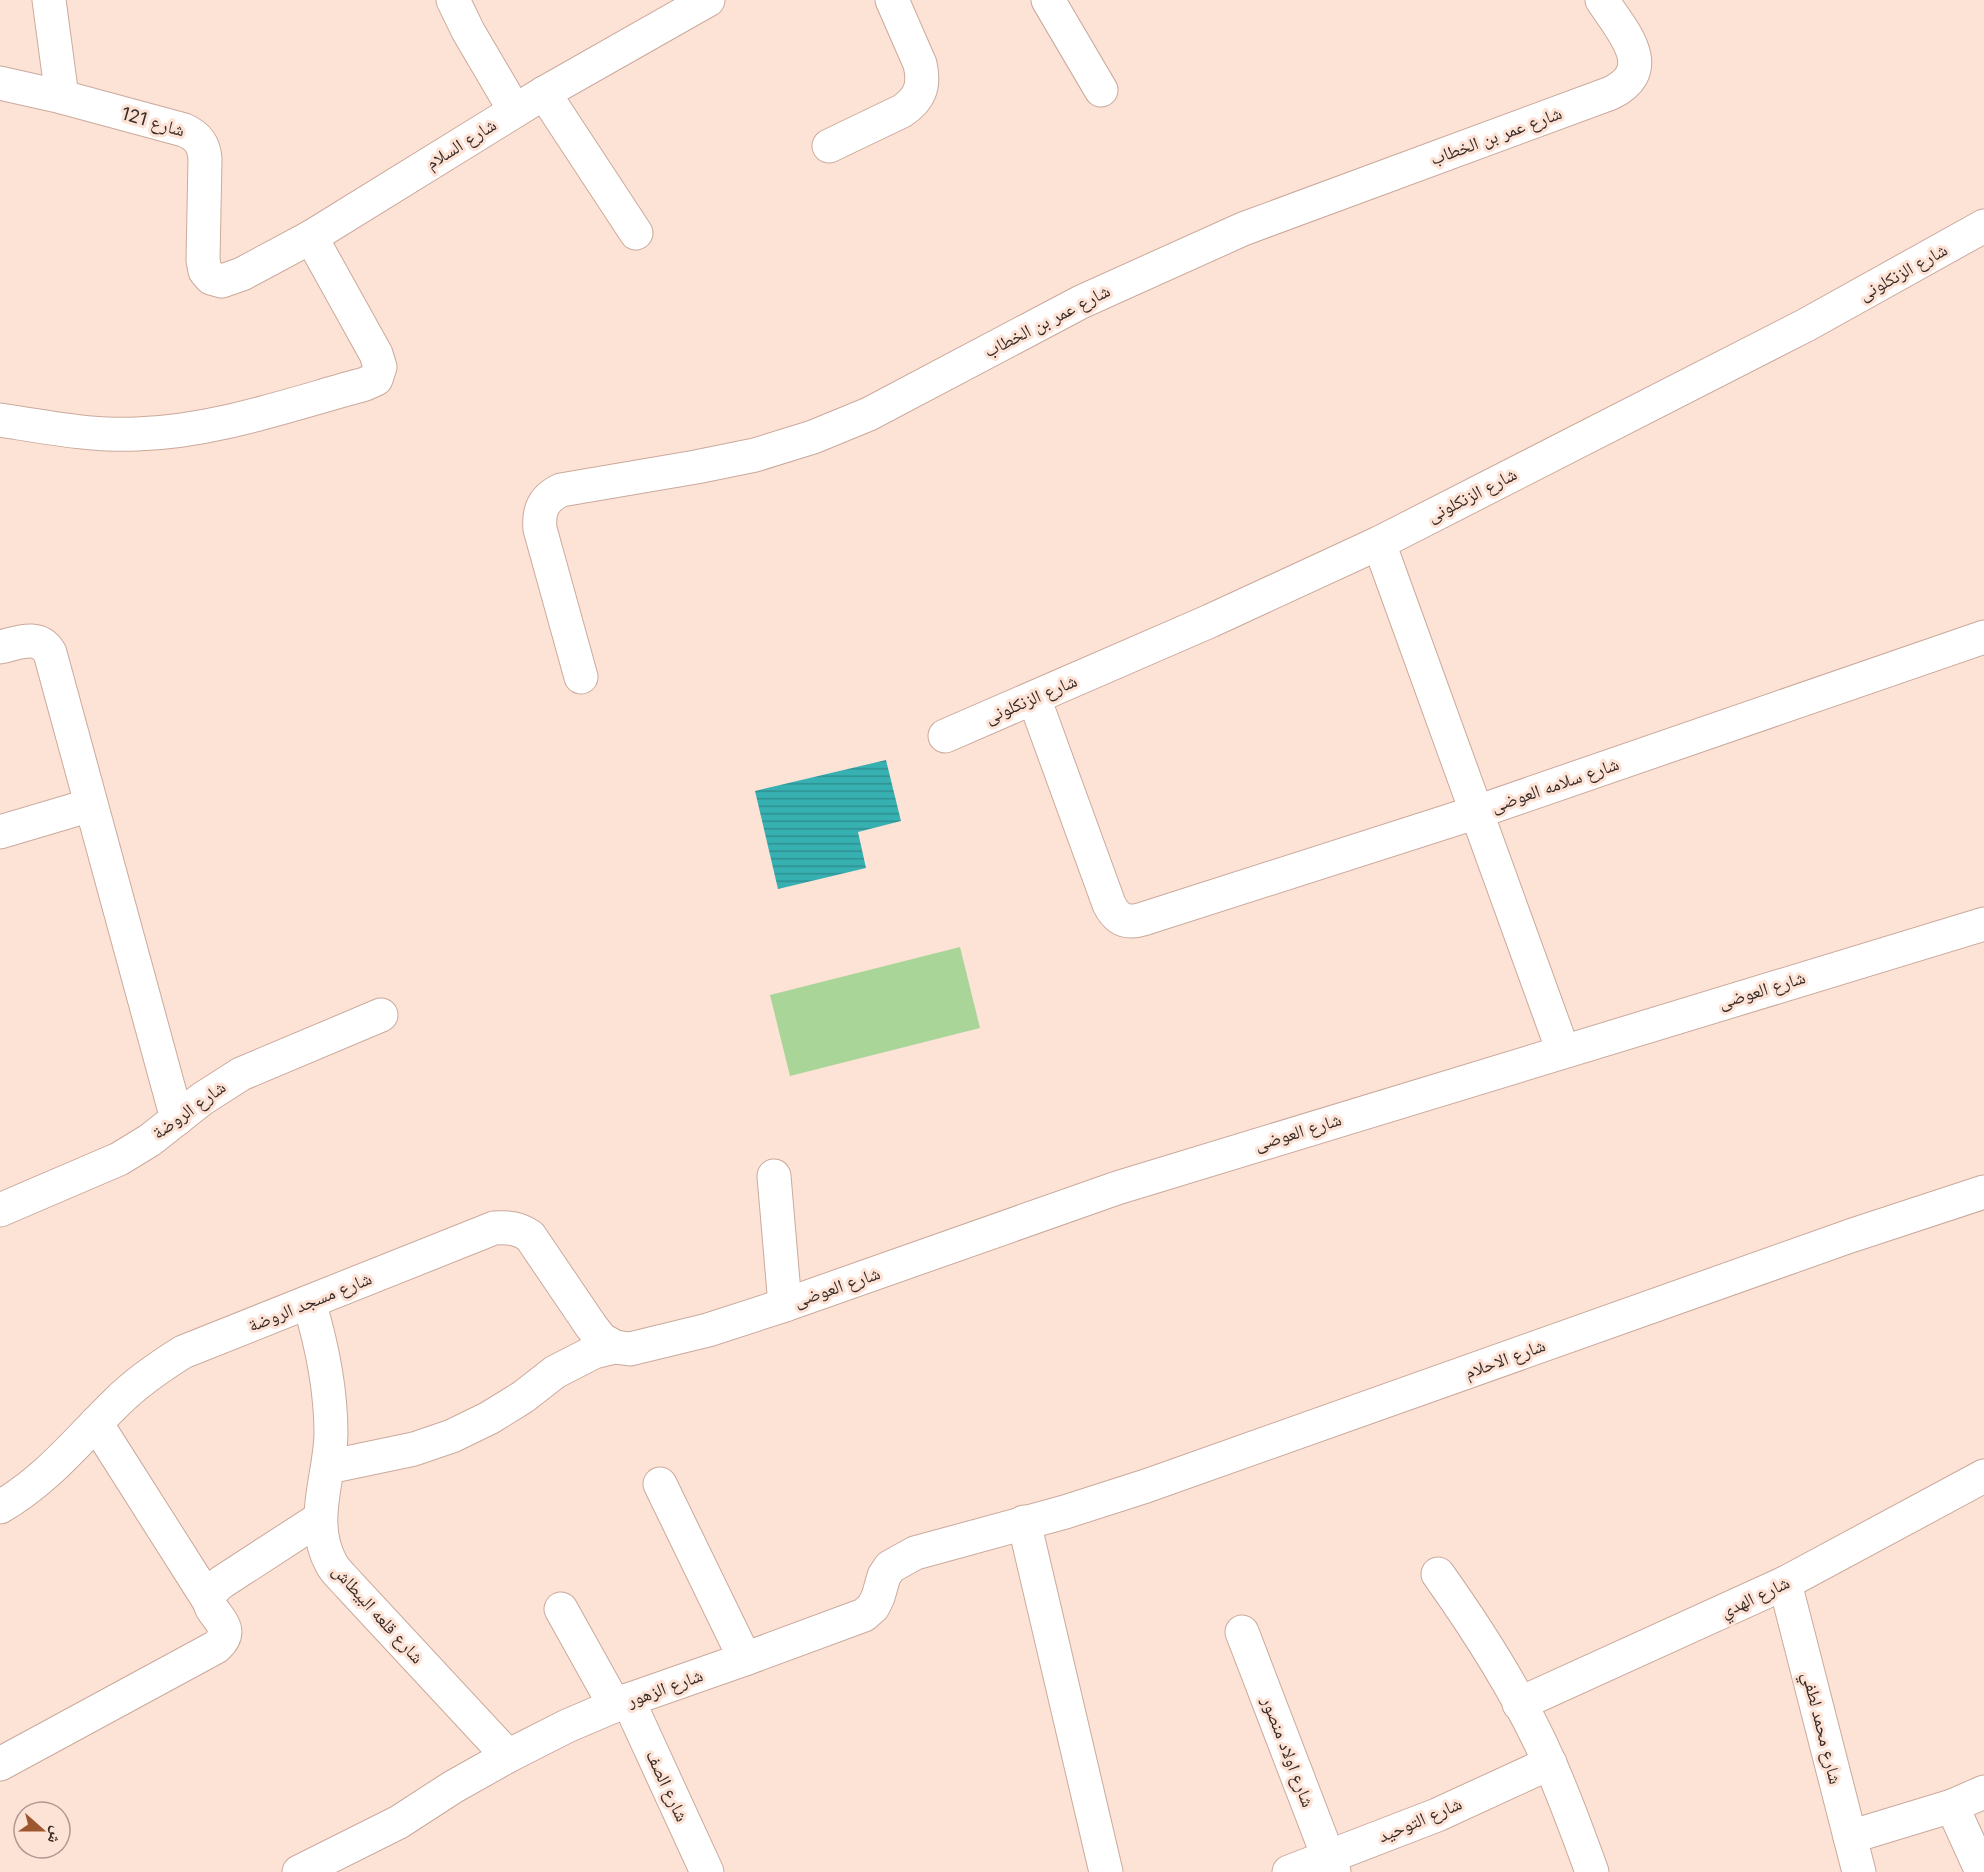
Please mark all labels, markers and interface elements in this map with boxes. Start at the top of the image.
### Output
street label: شارع 121 [119,102,187,142]
street label: شارع عمر بن الخطاب [1427,102,1565,170]
street label: شارع السلام [422,114,501,175]
street label: شارع الزنكلونى [1855,239,1951,305]
street label: شارع عمر بن الخطاب [980,280,1114,362]
street label: شارع الزنكلونى [1423,463,1521,527]
street label: شارع الزنكلونى [982,670,1080,728]
street label: شارع سلامه العوضى [1488,753,1622,817]
street label: شارع العوضى [1716,966,1808,1014]
street label: شارع الروضة [148,1076,230,1144]
street label: شارع العوضى [1252,1108,1344,1156]
street label: شارع العوضى [791,1262,883,1312]
street label: شارع مسجد الروضة [245,1267,375,1337]
street label: شارع الاحلام [1462,1334,1549,1385]
street label: شارع قلعه البيطاش [328,1560,428,1668]
street label: شارع الهدي [1717,1571,1795,1626]
street label: شارع الزهور [623,1664,706,1712]
street label: شارع محمد لطفي [1794,1670,1847,1787]
street label: شارع اولاد منصور [1256,1693,1319,1810]
street label: شارع الصف [641,1747,693,1825]
street label: شارع التوحيد [1375,1793,1465,1847]
north arrow [12,1800,72,1860]
text: ش [44,1824,68,1847]

